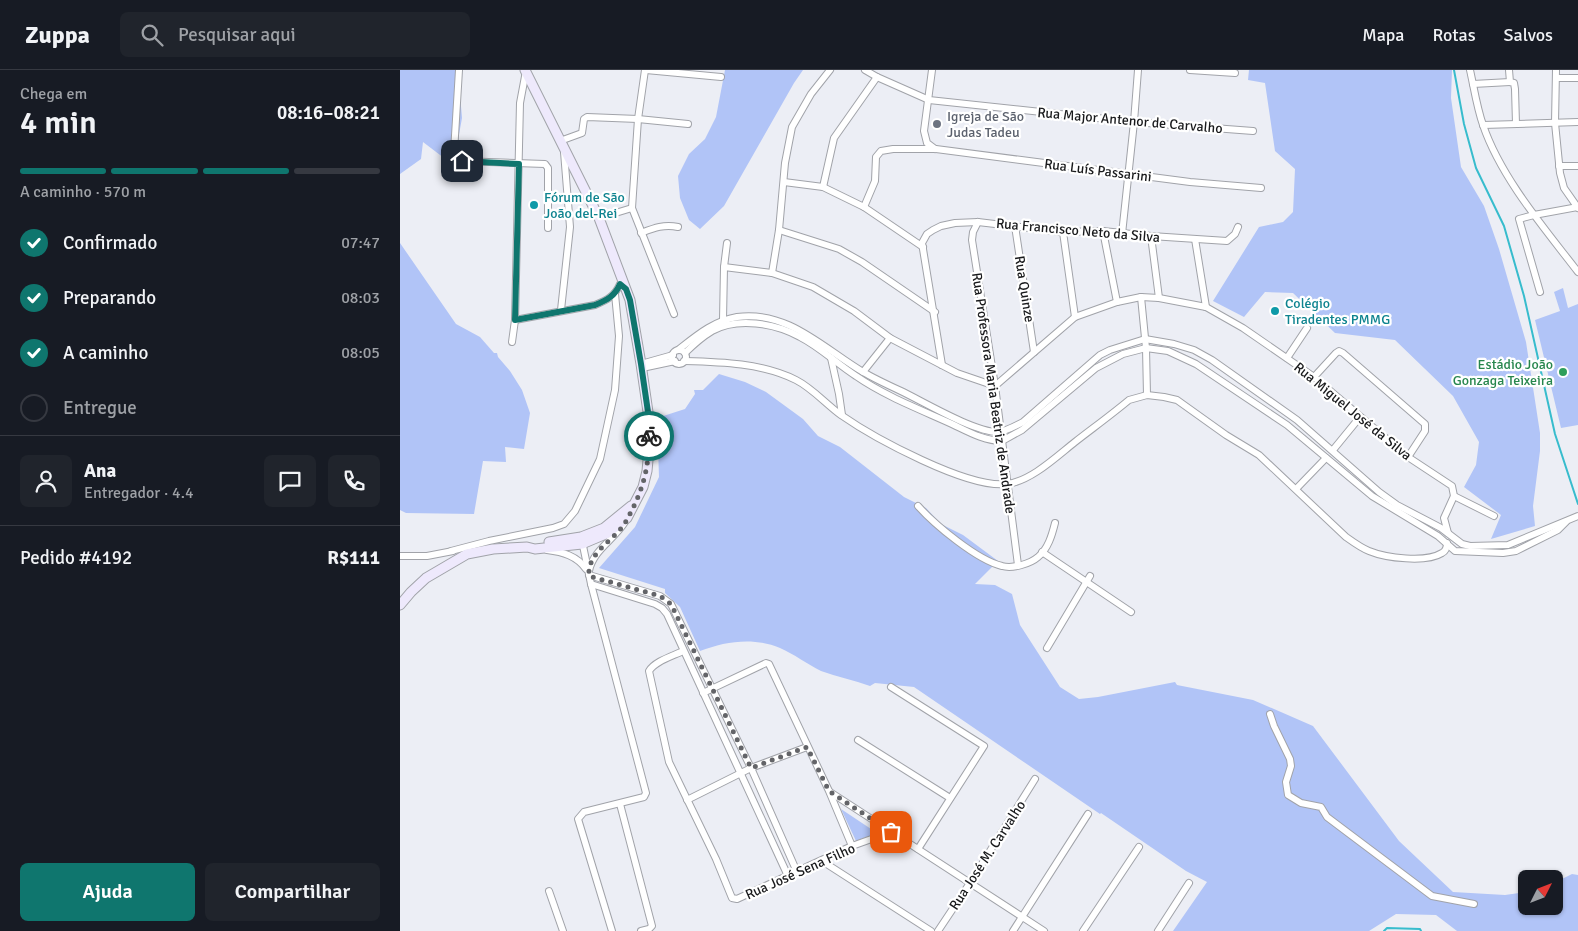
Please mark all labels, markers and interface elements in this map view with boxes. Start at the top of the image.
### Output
search box [120,12,470,57]
text: Zuppa [25,20,90,50]
icon: search [138,21,166,49]
text: Pesquisar aqui [178,23,296,47]
text: Mapa [1362,24,1405,46]
text: Rotas [1433,24,1476,46]
text: Salvos [1504,24,1553,46]
text: Chega em [20,84,87,104]
text: 08:16–08:21 [277,101,380,125]
text: 4 min [20,103,97,142]
street label: Rua Major Antenor de Carvalho [1037,104,1223,137]
place label: Igreja de São Judas Tadeu [947,108,1024,141]
marker: Igreja de São Judas Tadeu [931,118,943,130]
pin [441,140,483,182]
icon: home [448,147,476,175]
street label: Rua Luís Passarini [1043,155,1153,186]
text: A caminho · 570 m [20,182,146,202]
place label: Fórum de São João del-Rei [544,189,625,222]
marker: Fórum de São João del-Rei [528,199,540,211]
street label: Rua Francisco Neto da Silva [995,215,1161,246]
icon: check [20,229,48,257]
text: Confirmado [63,231,157,255]
text: 07:47 [341,233,380,253]
street label: Rua Quinze [1011,255,1038,324]
street label: Rua Professora Maria Beatriz de Andrade [968,271,1019,515]
icon: check [20,284,48,312]
text: Preparando [63,286,156,310]
text: 08:03 [341,288,380,308]
place label: Colégio Tiradentes PMMG [1285,295,1390,328]
marker: Colégio Tiradentes PMMG [1269,305,1281,317]
icon: check [20,339,48,367]
text: A caminho [63,341,148,365]
text: 08:05 [341,343,380,363]
place label: Estádio João Gonzaga Teixeira [1453,356,1553,389]
street label: Rua Miguel José da Silva [1290,359,1415,464]
marker: Estádio João Gonzaga Teixeira [1557,366,1569,378]
text: Entregue [63,396,137,420]
courier [624,411,674,461]
icon: bike [635,422,663,450]
button: person [20,455,72,507]
button: chat [264,455,316,507]
button: phone [328,455,380,507]
text: Ana [84,459,116,483]
text: Entregador · 4.4 [84,483,194,503]
text: Pedido #4192 [20,546,132,570]
text: R$111 [327,546,380,570]
street label: Rua José M. Carvalho [946,797,1029,913]
pin [870,811,912,853]
icon: bag [877,818,905,846]
street label: Rua José Sena Filho [743,840,858,903]
button: Ajuda [20,863,195,921]
button: Compartilhar [205,863,380,921]
north arrow [1518,870,1562,915]
map controls [1518,870,1563,915]

